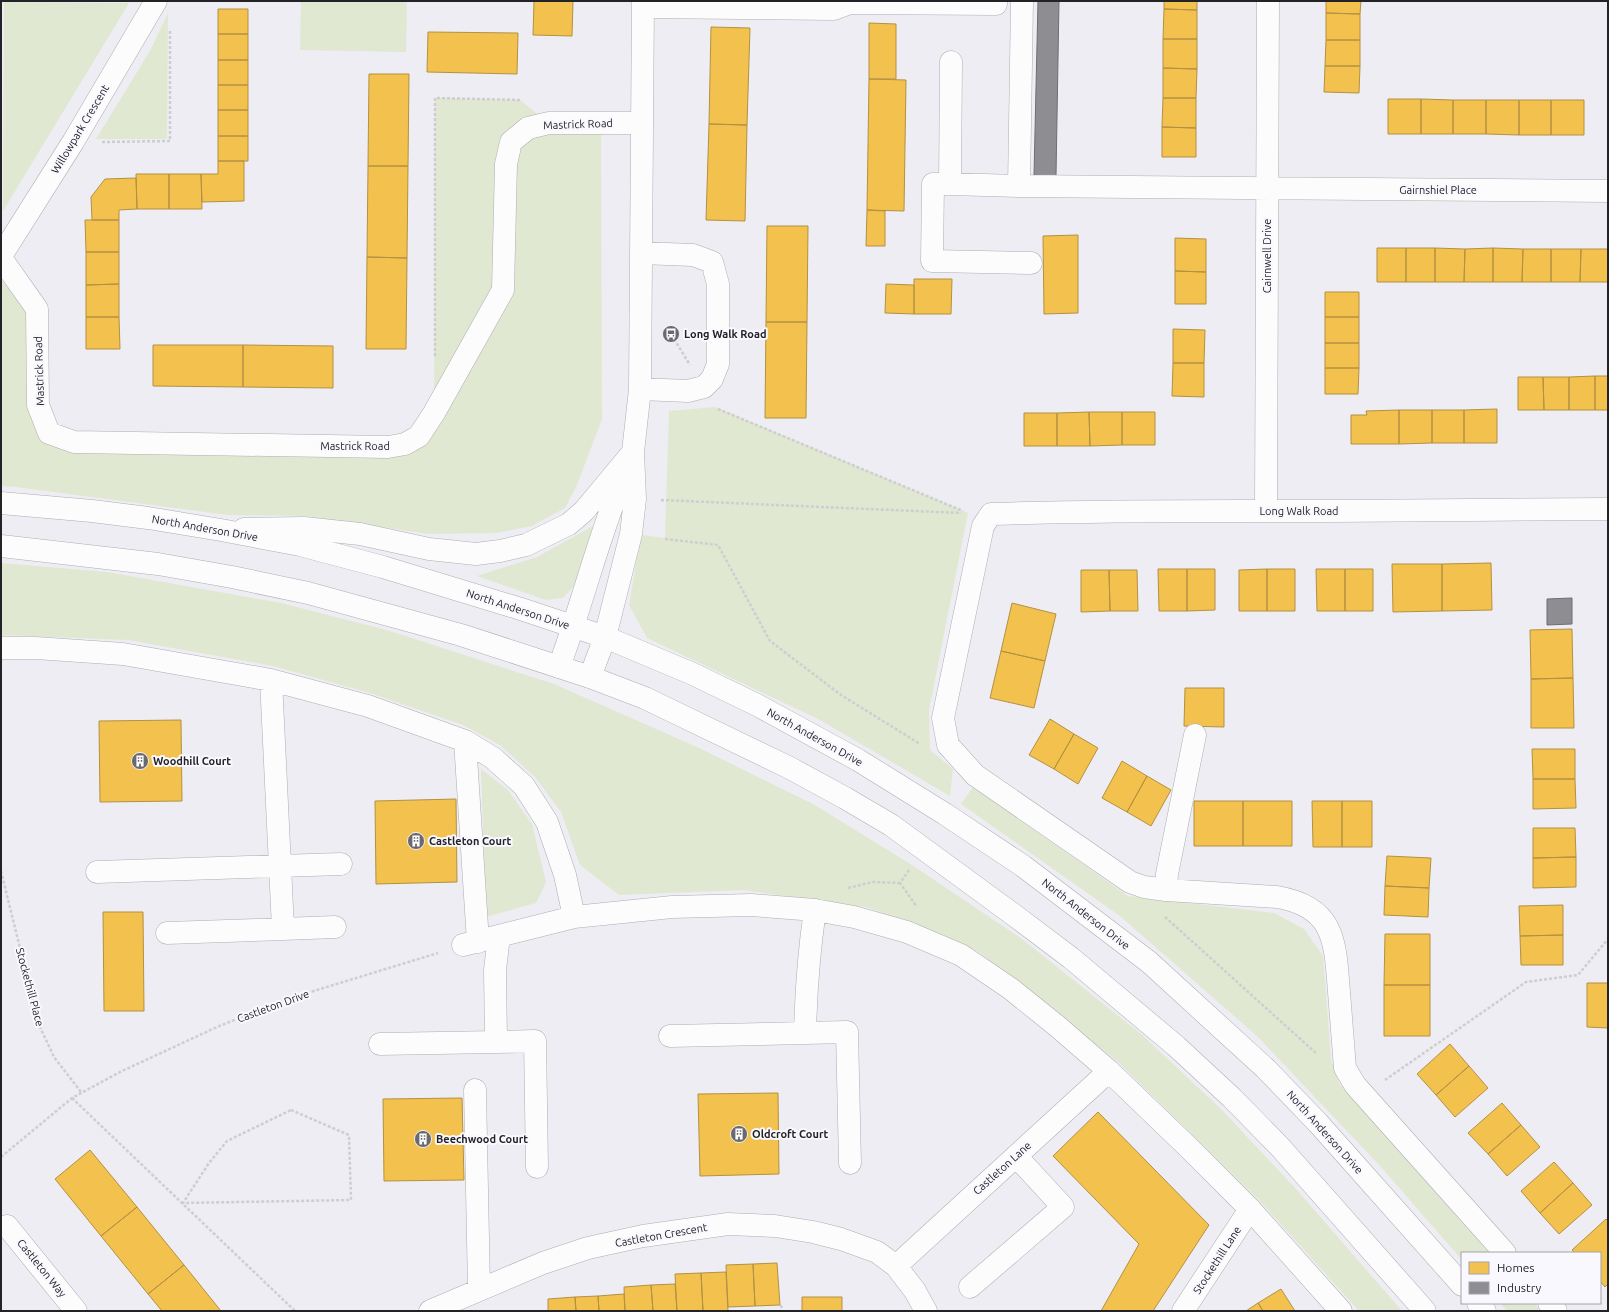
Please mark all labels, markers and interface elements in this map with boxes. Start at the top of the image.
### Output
street label: Willowpark Crescent [49,82,112,176]
street label: Mastrick Road [543,117,613,131]
street label: Gairnshiel Place [1399,184,1477,196]
street label: Cairnwell Drive [1261,219,1273,293]
bus stop icon: Long Walk Road [661,324,681,344]
place label: Long Walk Road [684,328,767,340]
street label: Mastrick Road [32,336,46,406]
street label: Mastrick Road [320,440,390,452]
street label: Long Walk Road [1259,505,1339,517]
street label: North Anderson Drive [151,513,259,543]
street label: North Anderson Drive [465,587,571,631]
street label: North Anderson Drive [765,706,865,768]
building icon: Woodhill Court [130,751,150,771]
place label: Woodhill Court [153,755,231,767]
building icon: Castleton Court [406,831,426,851]
place label: Castleton Court [429,835,511,847]
street label: North Anderson Drive [1040,876,1132,952]
street label: Stockethill Place [14,946,46,1028]
street label: Castleton Drive [235,987,311,1025]
street label: North Anderson Drive [1285,1088,1365,1176]
building icon: Oldcroft Court [729,1124,749,1144]
place label: Oldcroft Court [752,1128,828,1140]
building icon: Beechwood Court [413,1129,433,1149]
place label: Beechwood Court [436,1133,528,1145]
street label: Castleton Lane [971,1139,1033,1197]
street label: Castleton Crescent [614,1221,709,1249]
street label: Stockethill Lane [1191,1224,1243,1296]
street label: Castleton Way [15,1237,69,1300]
legend [1461,1252,1601,1304]
text: Homes [1497,1261,1535,1274]
text: Industry [1497,1281,1542,1294]

